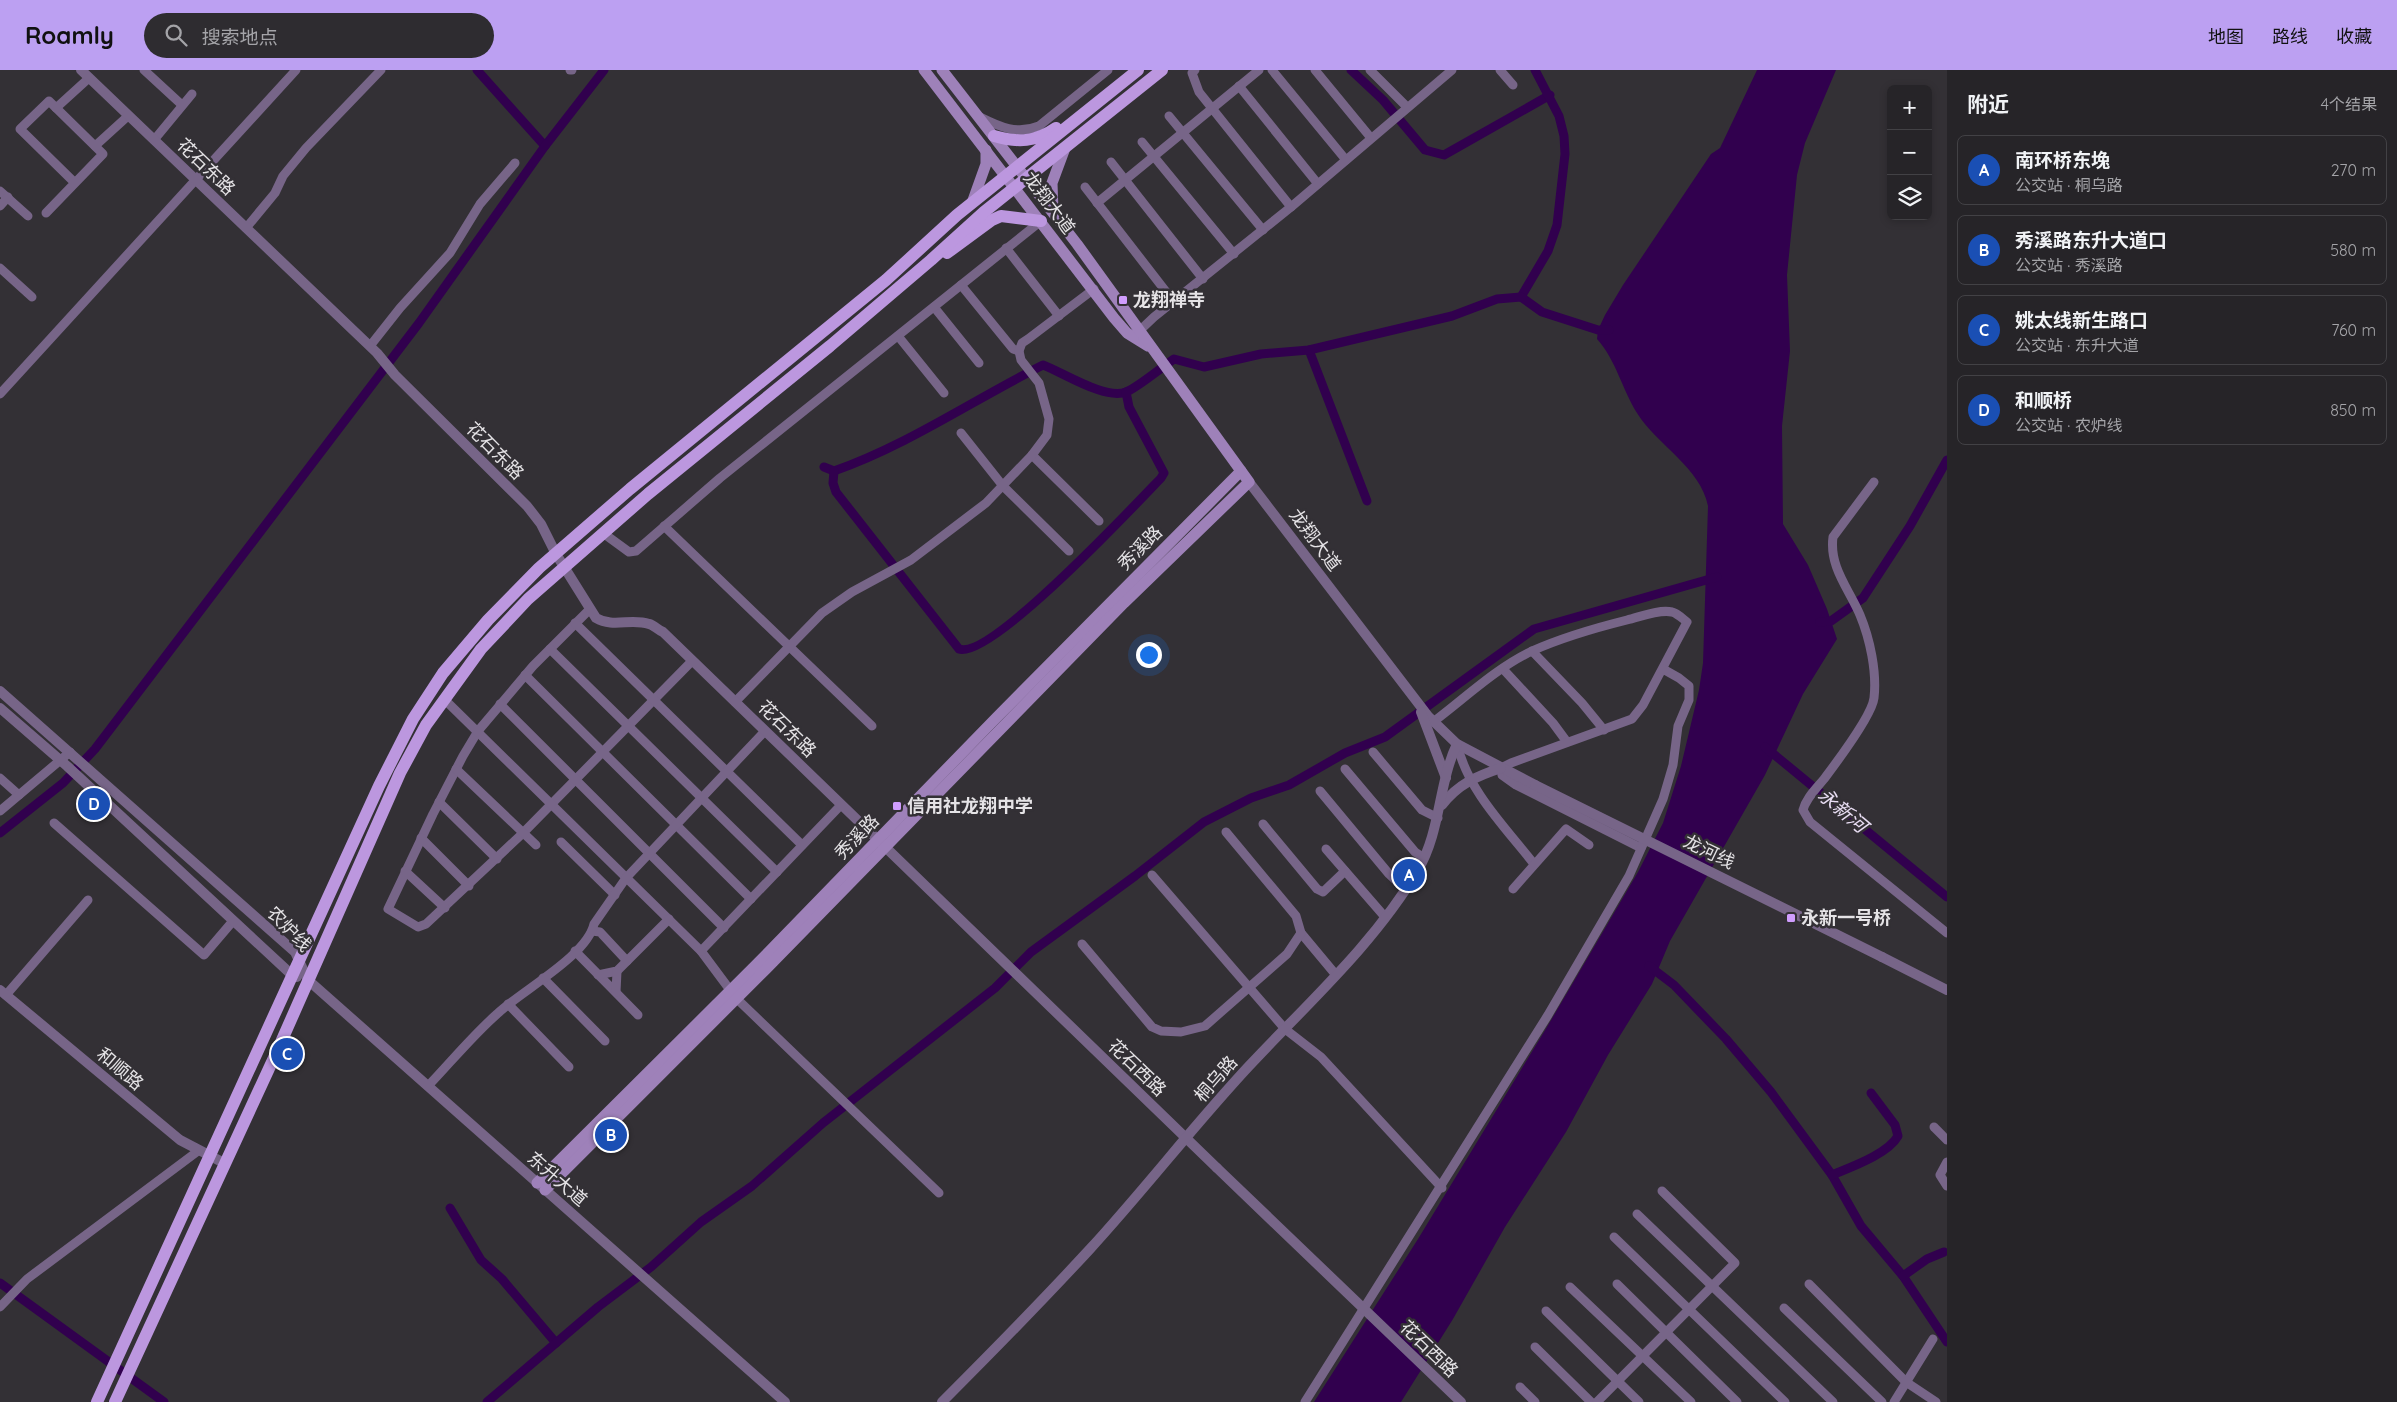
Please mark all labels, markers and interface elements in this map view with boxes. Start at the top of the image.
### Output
search box [144,13,494,58]
text: Roamly [25,20,114,50]
icon: search [162,21,190,49]
text: 搜索地点 [202,25,278,49]
text: 地图 [2208,25,2244,48]
text: 路线 [2272,25,2308,48]
text: 收藏 [2336,25,2372,48]
map controls [1887,85,1932,220]
button: + [1887,85,1932,130]
text: 附近 [1967,91,2009,117]
text: 4个结果 [2321,94,2377,114]
button: − [1887,130,1932,175]
street label: 花石东路 [172,133,240,200]
text: 南环桥东堍 [2015,148,2110,172]
text: A [1979,160,1989,180]
text: 270 m [2331,160,2376,180]
street label: 龙翔大道 [1019,167,1080,238]
button: layers [1887,175,1932,220]
text: 公交站 · 桐乌路 [2015,175,2123,195]
text: 秀溪路东升大道口 [2015,228,2167,252]
text: B [1979,240,1989,260]
text: 580 m [2330,240,2376,260]
text: 公交站 · 秀溪路 [2015,255,2123,275]
place label: 龙翔禅寺 [1133,288,1205,311]
marker: 龙翔禅寺 [1117,294,1129,306]
text: 姚太线新生路口 [2015,308,2148,332]
text: C [1979,320,1989,340]
text: 760 m [2331,320,2376,340]
text: 公交站 · 东升大道 [2015,335,2139,355]
text: 和顺桥 [2015,388,2072,412]
text: D [1978,400,1990,420]
text: 850 m [2330,400,2376,420]
text: 公交站 · 农炉线 [2015,415,2123,435]
street label: 花石东路 [462,417,529,484]
street label: 龙翔大道 [1285,504,1346,575]
street label: 秀溪路 [1112,520,1167,575]
your location [1136,642,1162,668]
street label: 花石东路 [753,695,821,762]
water label: 永新河 [1813,782,1876,840]
pin: D [78,785,110,823]
place label: 信用社龙翔中学 [907,794,1033,817]
marker: 信用社龙翔中学 [891,800,903,812]
street label: 秀溪路 [830,809,884,864]
street label: 龙河线 [1680,829,1739,874]
pin: A [1393,856,1425,894]
street label: 农炉线 [262,901,316,956]
place label: 永新一号桥 [1801,906,1891,929]
marker: 永新一号桥 [1785,912,1797,924]
street label: 花石西路 [1103,1034,1171,1101]
pin: C [271,1035,303,1073]
street label: 和顺路 [92,1042,148,1095]
street label: 桐乌路 [1189,1051,1242,1107]
pin: B [595,1116,627,1154]
street label: 东升大道 [523,1146,592,1211]
street label: 花石西路 [1395,1315,1463,1382]

